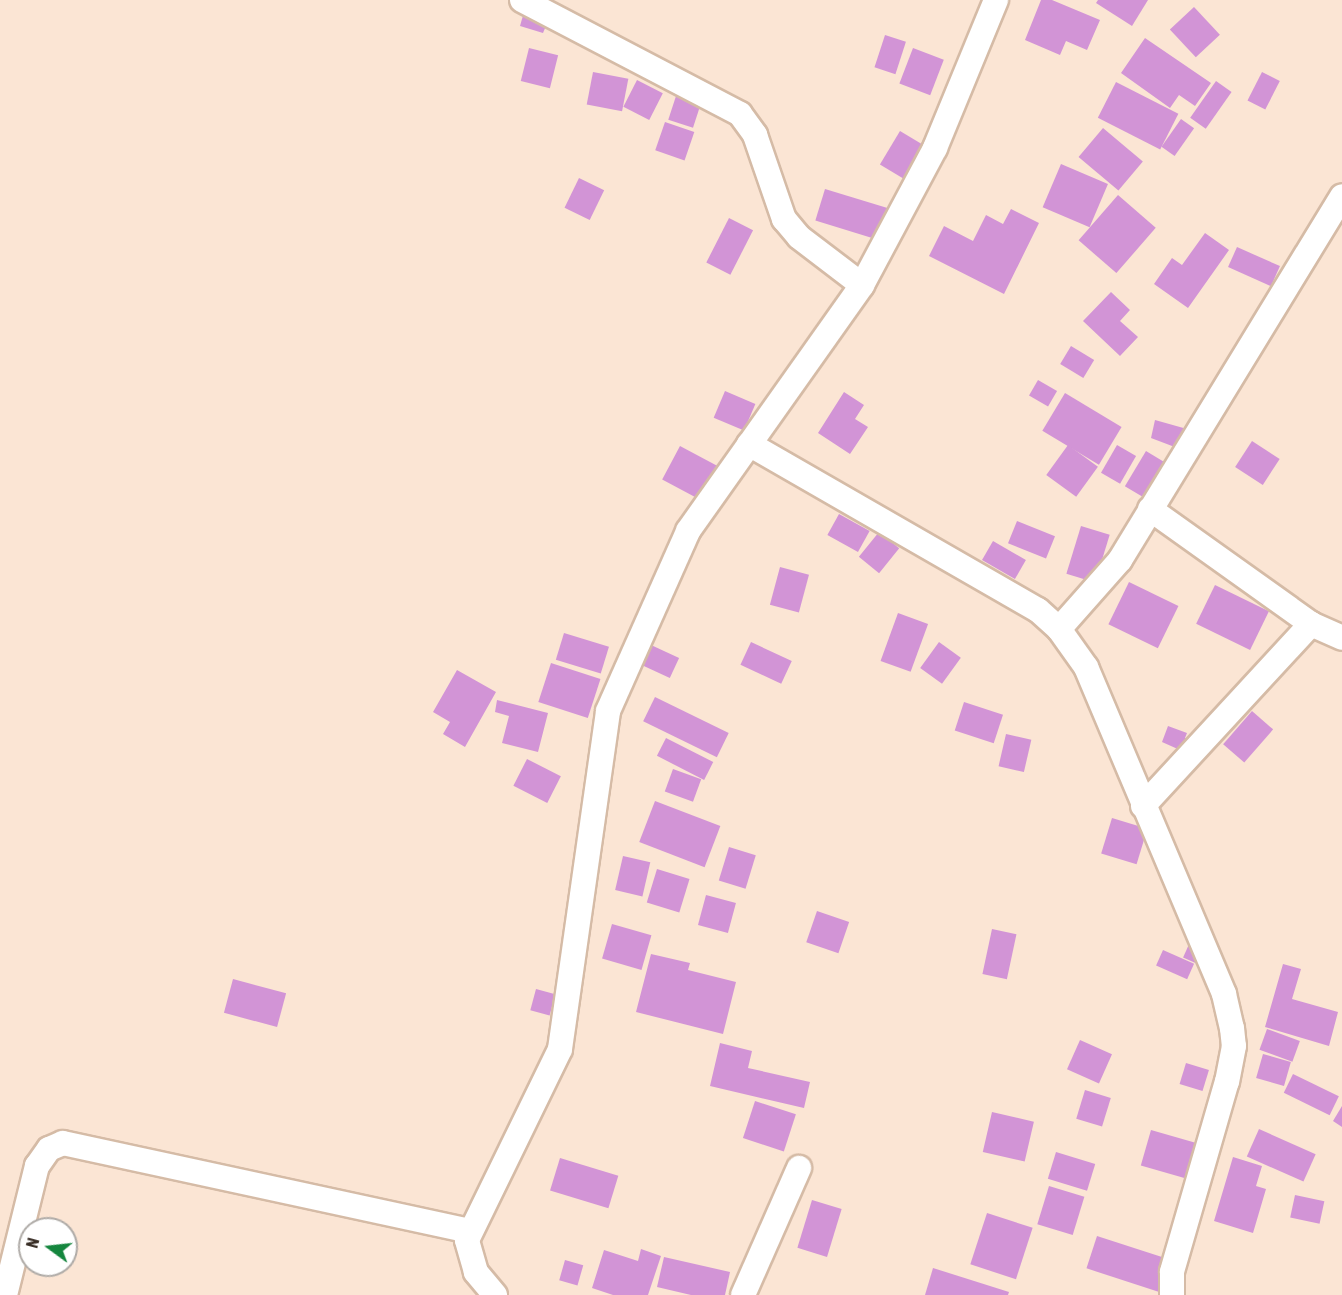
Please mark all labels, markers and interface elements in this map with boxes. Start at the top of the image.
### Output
north arrow [18,1217,78,1277]
text: N [23,1236,42,1250]

